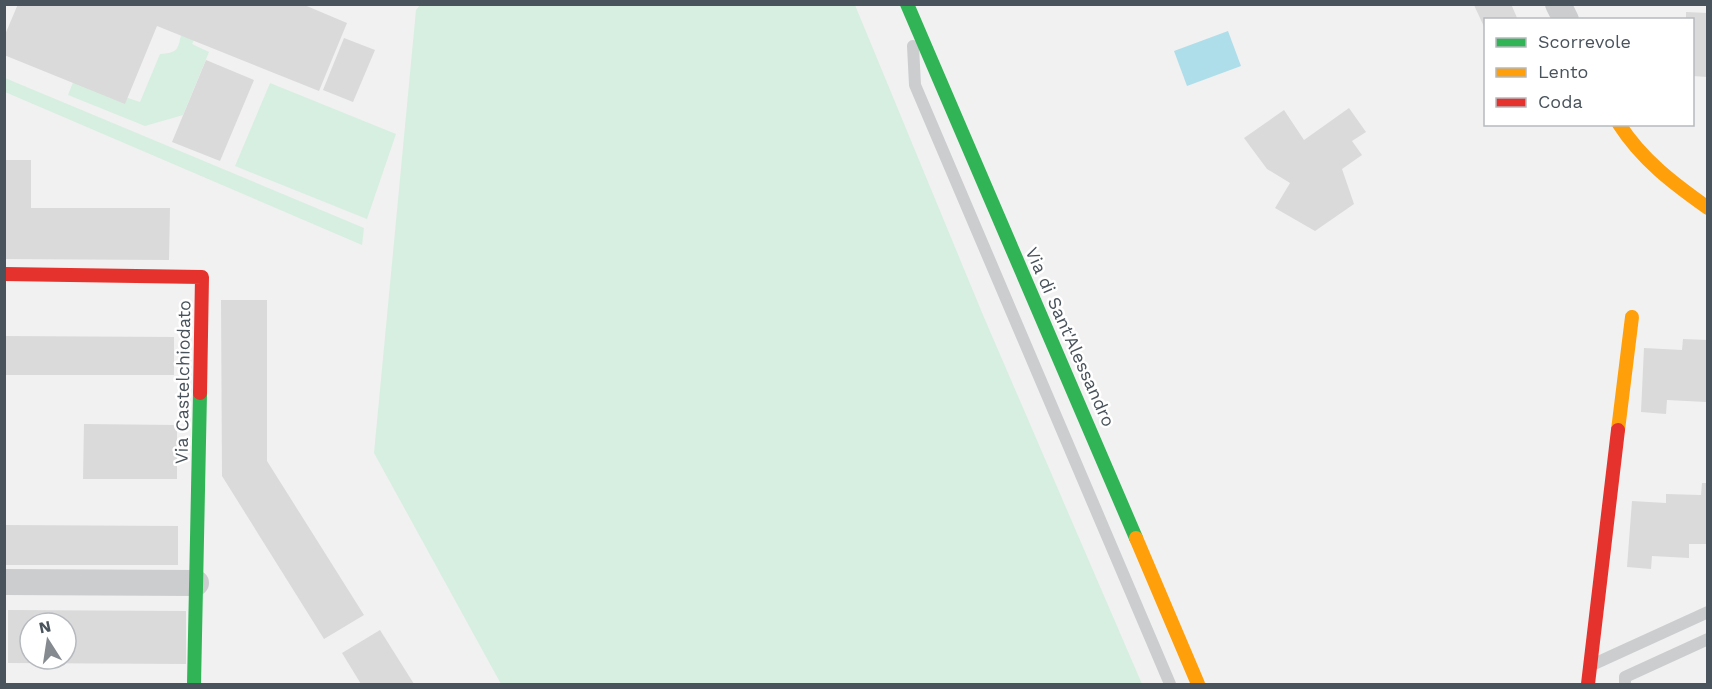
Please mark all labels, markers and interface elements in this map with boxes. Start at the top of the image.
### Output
legend [1484,18,1694,126]
text: Scorrevole [1538,31,1631,52]
text: Lento [1538,61,1588,82]
text: Coda [1538,91,1583,112]
street label: Via di Sant'Alessandro [1021,244,1120,430]
street label: Via Castelchiodato [171,300,194,464]
north arrow [18,611,78,671]
text: N [37,616,53,637]

